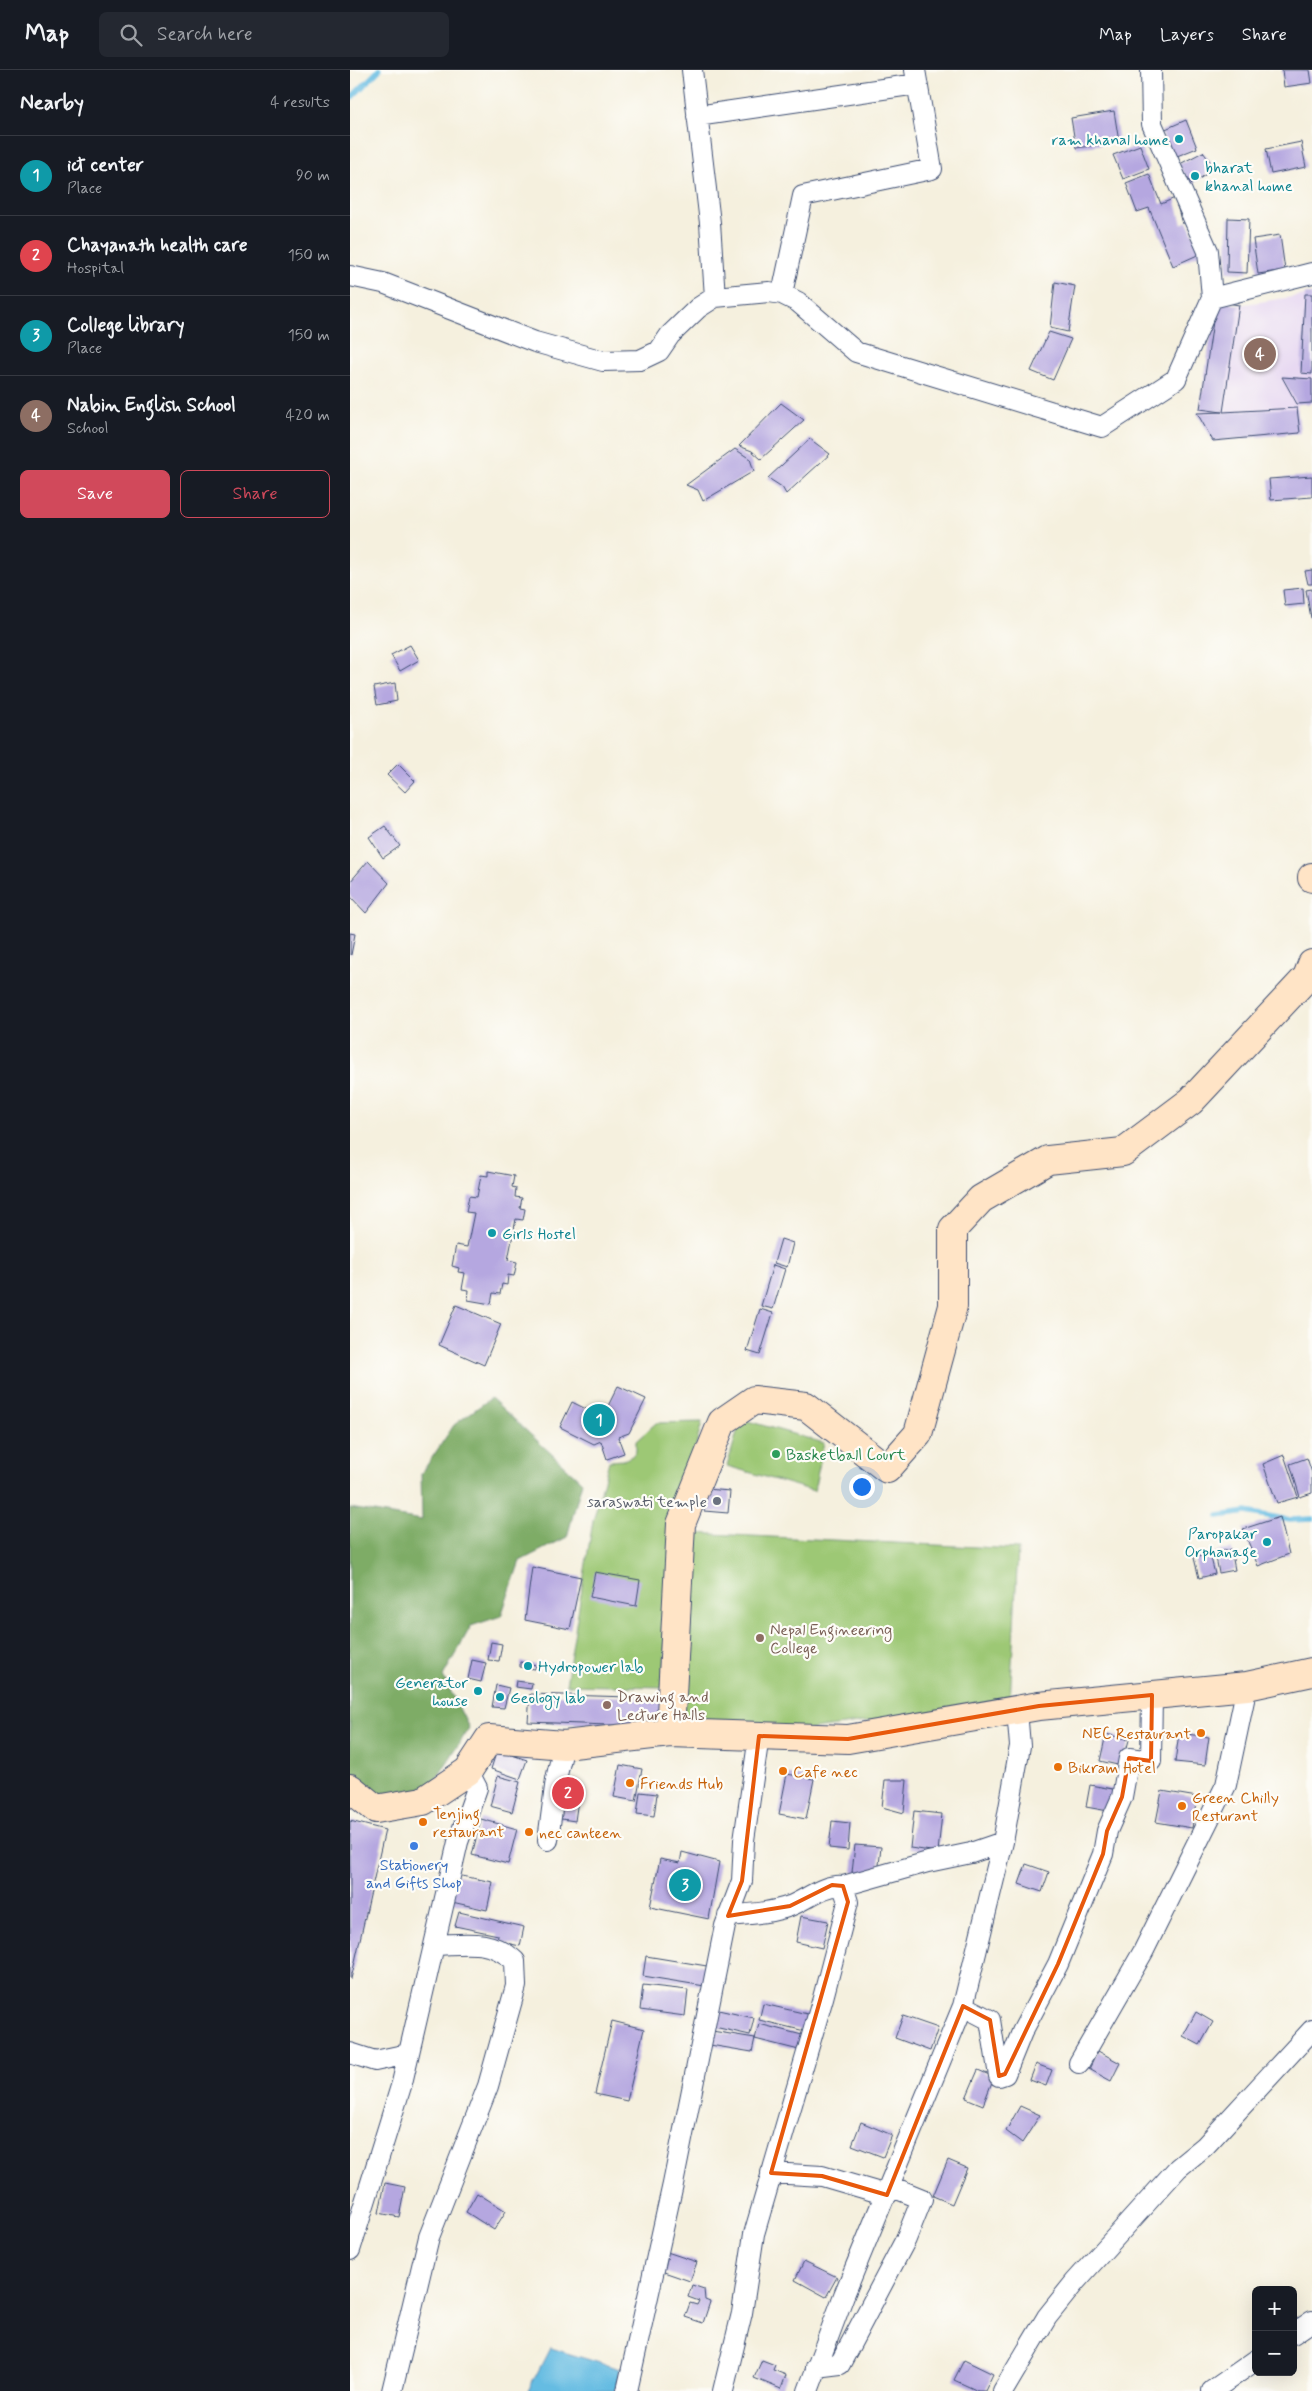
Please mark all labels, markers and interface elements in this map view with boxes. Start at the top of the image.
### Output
search box [99,12,449,57]
text: Map [25,19,69,50]
icon: search [117,21,145,49]
text: Search here [157,22,253,47]
text: Map [1099,23,1132,47]
text: Layers [1160,23,1214,47]
text: Share [1242,23,1287,47]
text: Nearby [20,89,84,117]
text: 4 results [270,92,330,113]
place label: ram khanal home [1052,130,1169,151]
marker: ram khanal home [1173,133,1185,145]
text: ict center [67,153,144,178]
place label: bharat khanal home [1205,158,1293,197]
text: 1 [32,165,40,186]
text: 90 m [296,165,330,186]
marker: bharat khanal home [1189,170,1201,182]
text: Place [67,178,102,199]
text: Chayanath health care [67,233,248,258]
text: 2 [32,245,40,266]
text: 150 m [288,245,330,266]
text: Hospital [67,258,124,279]
text: College library [67,313,184,338]
text: 3 [32,325,40,346]
text: 150 m [288,325,330,346]
pin: 4 [1244,335,1276,373]
text: Place [67,338,102,359]
text: Nabin English School [67,393,236,418]
text: 4 [31,405,41,426]
text: 420 m [286,405,330,426]
text: School [67,418,108,439]
button: Save [20,470,170,518]
button: Share [180,470,330,518]
place label: Girls Hostel [502,1224,576,1245]
marker: Girls Hostel [486,1227,498,1239]
pin: 1 [583,1401,615,1439]
place label: Basketball Court [786,1445,906,1466]
marker: Basketball Court [770,1448,782,1460]
your location [849,1474,875,1500]
place label: saraswati temple [587,1492,707,1513]
marker: saraswati temple [711,1495,723,1507]
place label: Paropakar Orphanage [1184,1524,1258,1564]
marker: Paropakar Orphanage [1261,1536,1273,1548]
place label: Nepal Engineering College [770,1620,892,1659]
marker: Nepal Engineering College [754,1632,766,1644]
place label: Hydropower lab [538,1657,643,1678]
marker: Hydropower lab [522,1660,534,1672]
place label: Generator house [395,1673,468,1712]
marker: Generator house [472,1685,484,1697]
place label: Drawing and Lecture Halls [617,1687,709,1726]
place label: Geology lab [510,1688,586,1710]
marker: Geology lab [494,1691,506,1703]
marker: Drawing and Lecture Halls [601,1699,613,1711]
place label: NEC Restaurant [1082,1724,1191,1745]
marker: NEC Restaurant [1195,1727,1207,1739]
place label: Bikram Hotel [1068,1758,1156,1779]
marker: Bikram Hotel [1052,1761,1064,1773]
place label: Cafe nec [793,1762,858,1783]
marker: Cafe nec [777,1765,789,1777]
pin: 2 [552,1774,584,1812]
place label: Friends Hub [640,1774,723,1795]
marker: Friends Hub [624,1777,636,1789]
place label: Green Chilly Resturant [1192,1788,1279,1827]
marker: Green Chilly Resturant [1176,1800,1188,1812]
place label: Tenjing restaurant [433,1804,505,1843]
marker: Tenjing restaurant [417,1816,429,1828]
place label: nec canteen [539,1823,623,1844]
marker: nec canteen [523,1826,535,1838]
marker: Stationery and Gifts Shop [408,1840,420,1852]
place label: Stationery and Gifts Shop [366,1855,462,1894]
pin: 3 [669,1866,701,1904]
map controls [1252,2286,1297,2376]
button: + [1252,2286,1297,2331]
button: − [1252,2331,1297,2376]

